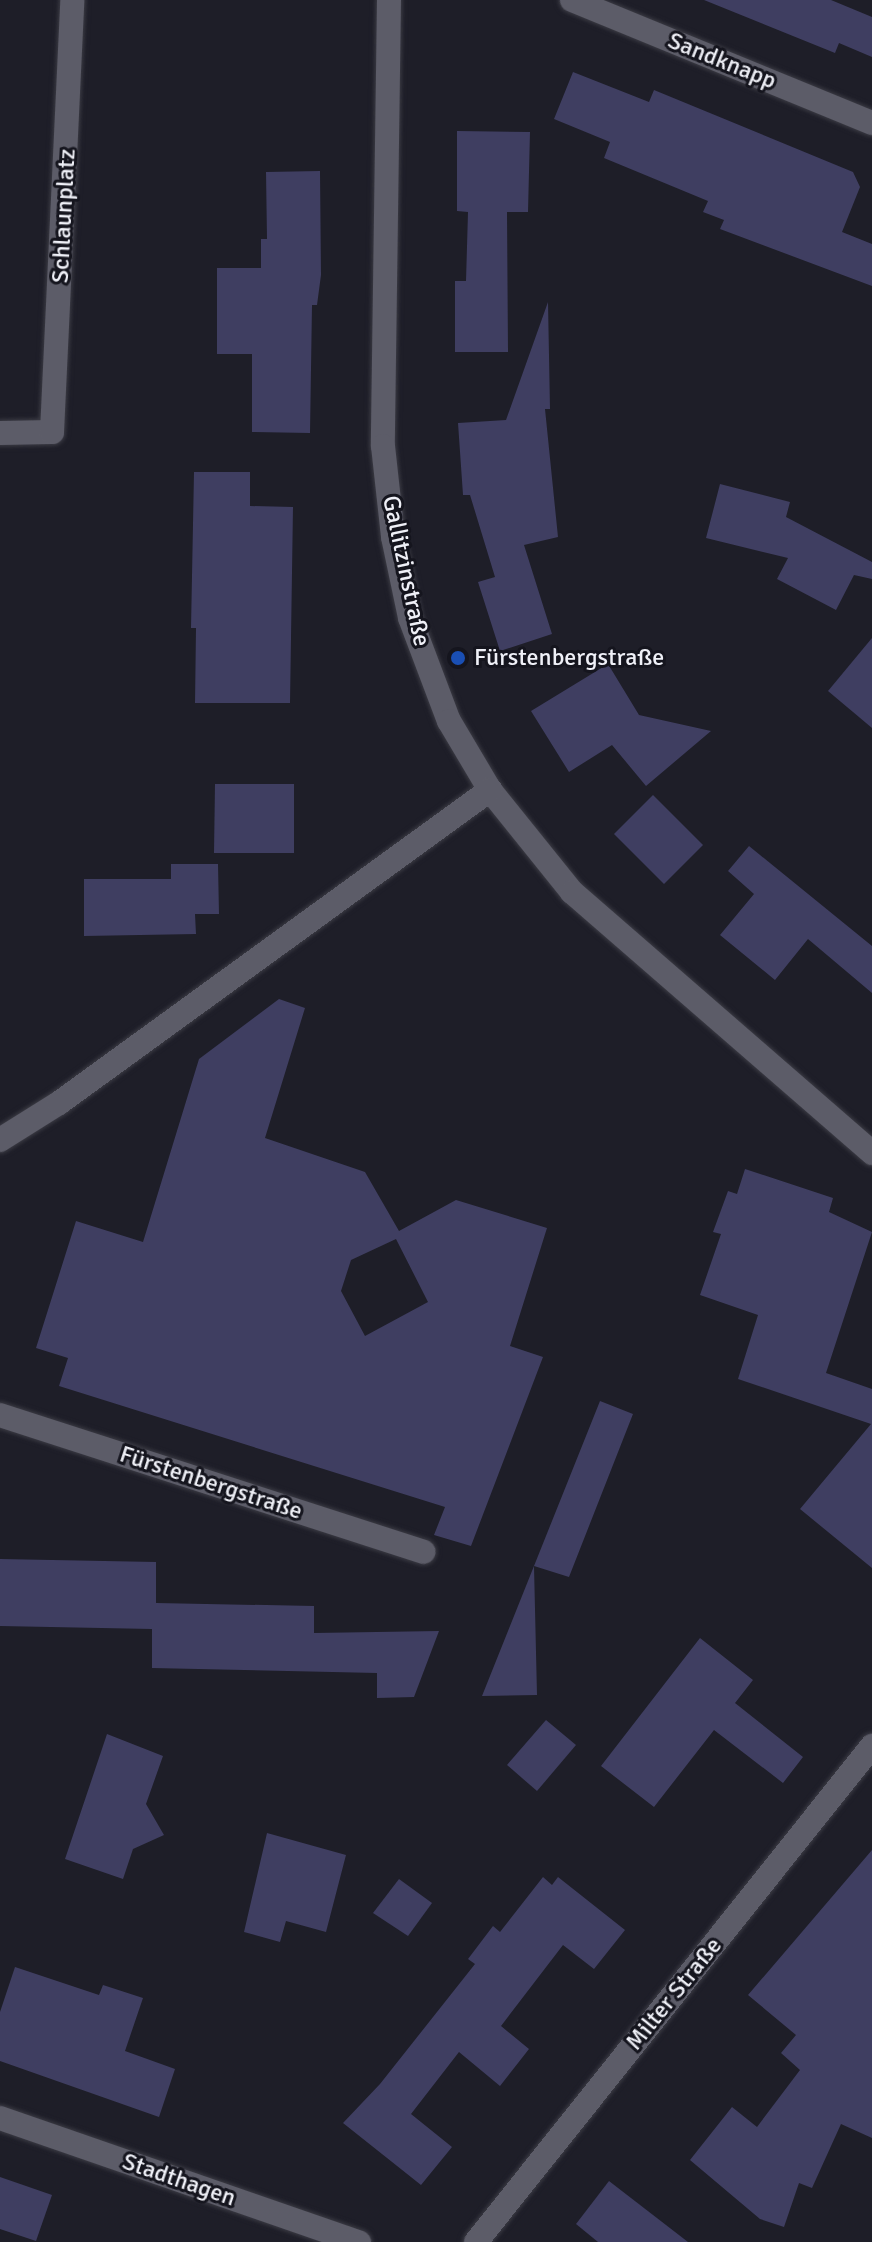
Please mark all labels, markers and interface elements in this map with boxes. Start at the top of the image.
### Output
street label: Sandknapp [664,26,780,96]
street label: Schlaunplatz [46,148,82,284]
street label: Gallitzinstraße [376,493,436,649]
place label: Fürstenbergstraße [474,644,664,672]
marker: Fürstenbergstraße [449,649,467,667]
street label: Fürstenbergstraße [116,1440,306,1526]
street label: Milter Straße [620,1932,728,2056]
street label: Stadthagen [119,2147,239,2213]

